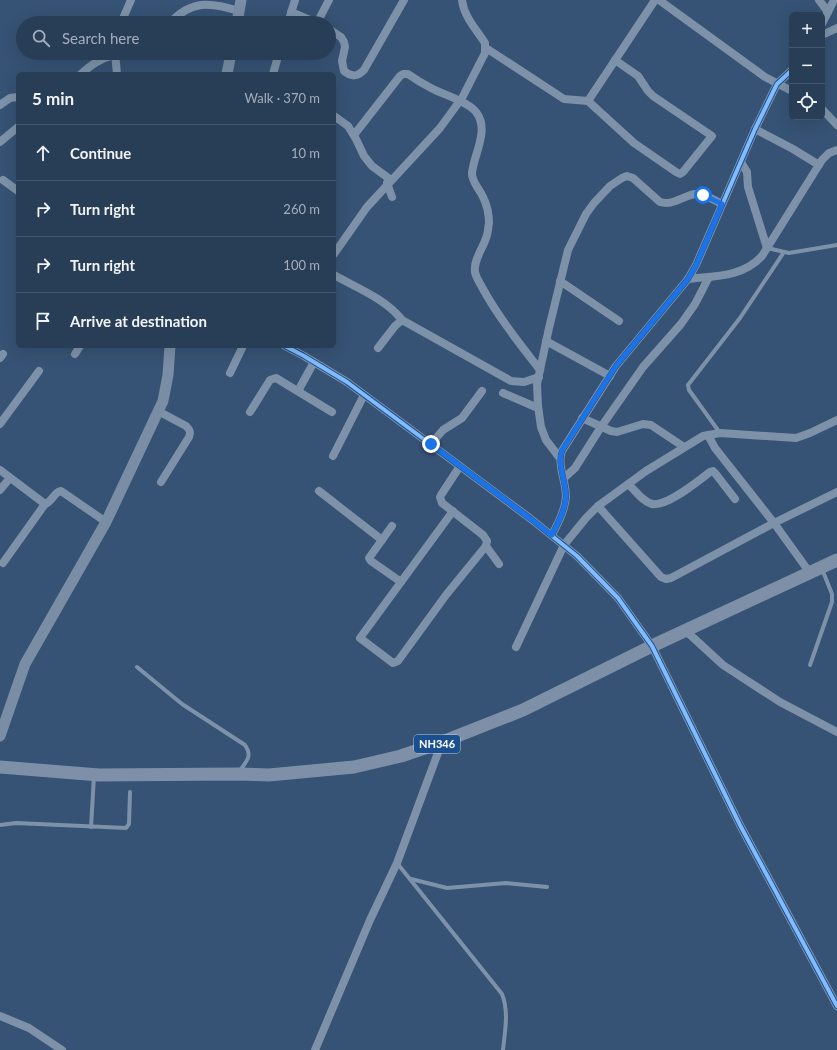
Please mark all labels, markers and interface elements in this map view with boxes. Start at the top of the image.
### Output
map controls [789,12,825,120]
button: + [789,12,825,48]
search box [16,16,336,60]
icon: search [30,27,52,49]
text: Search here [62,29,139,47]
button: − [789,48,825,84]
button: locate [789,84,825,120]
text: 5 min [32,88,74,109]
text: Walk · 370 m [244,90,320,106]
icon: ahead [32,142,54,164]
text: Continue [70,144,131,162]
text: 10 m [291,145,320,161]
route start [694,186,712,204]
icon: right [32,198,54,220]
text: Turn right [70,200,135,218]
text: 260 m [283,201,320,217]
icon: right [32,254,54,276]
text: Turn right [70,256,135,274]
text: 100 m [283,257,320,273]
icon: arrive [32,310,54,332]
text: Arrive at destination [70,312,207,330]
route end [422,435,440,453]
road number: NH346 [414,735,460,753]

